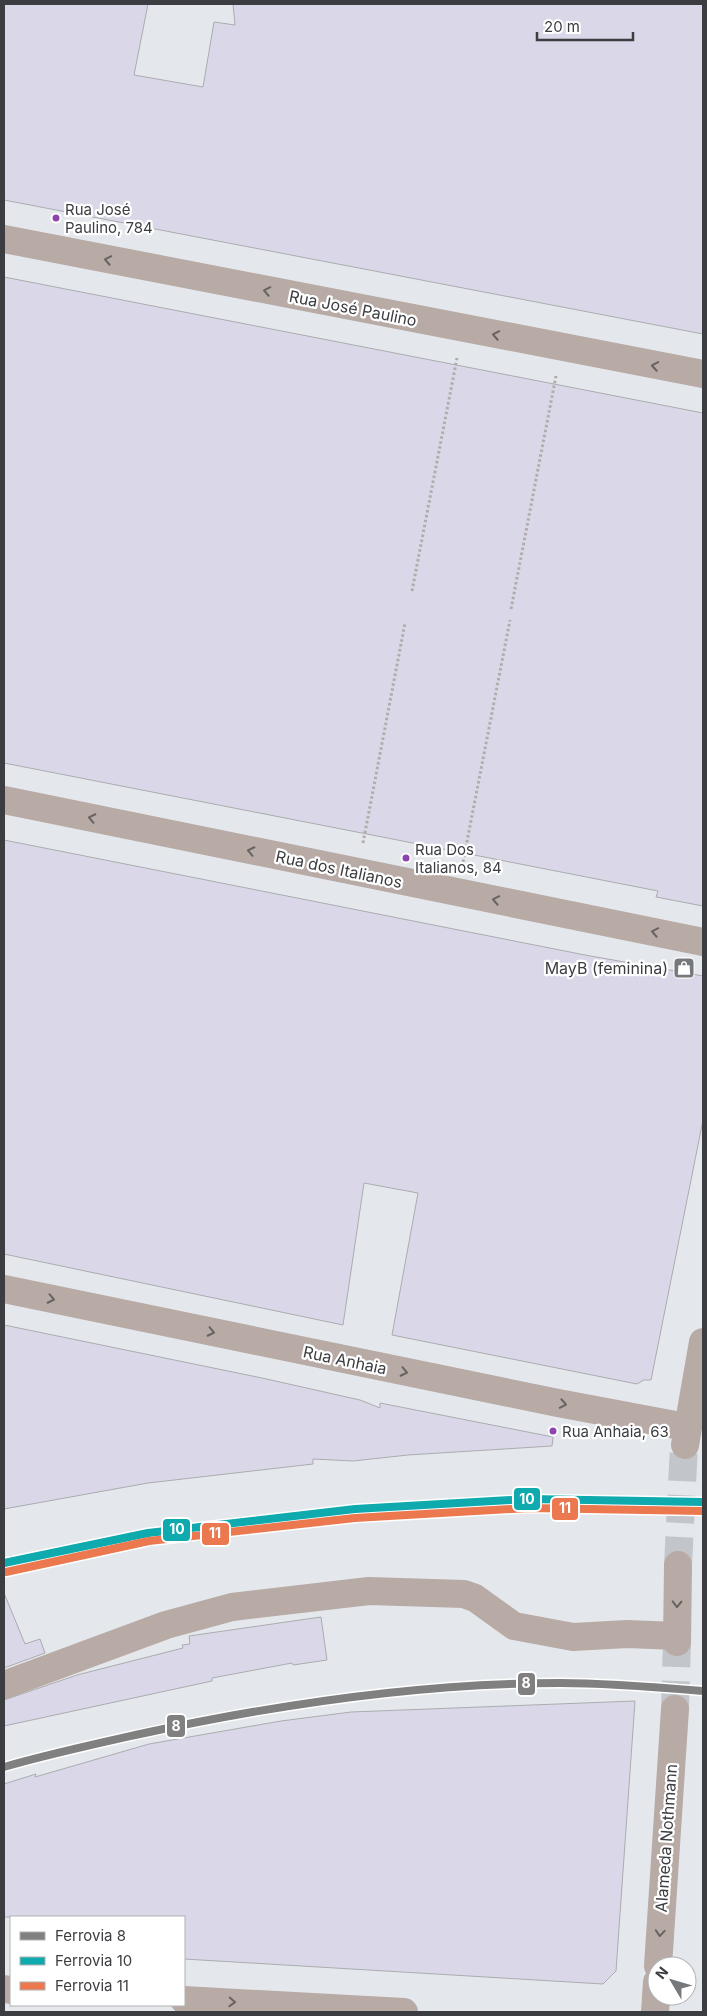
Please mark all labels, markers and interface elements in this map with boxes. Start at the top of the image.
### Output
scale bar [537,10,633,42]
text: 20 m [544,17,580,36]
place label: Rua José Paulino, 784 [65,200,153,237]
marker: Rua José Paulino, 784 [51,213,61,223]
one-way arrow [104,255,112,265]
one-way arrow [263,286,272,296]
street label: Rua José Paulino [287,286,419,330]
one-way arrow [491,331,500,341]
one-way arrow [651,361,660,371]
one-way arrow [88,813,96,824]
place label: Rua Dos Italianos, 84 [415,840,502,877]
one-way arrow [247,846,256,857]
street label: Rua dos Italianos [274,846,404,892]
marker: Rua Dos Italianos, 84 [401,853,411,863]
one-way arrow [492,896,501,906]
one-way arrow [651,928,660,938]
shop icon: MayB (feminina) [672,956,696,980]
place label: MayB (feminina) [545,958,668,978]
one-way arrow [47,1293,56,1304]
one-way arrow [206,1326,215,1337]
street label: Rua Anhaia [301,1341,389,1379]
one-way arrow [400,1366,409,1377]
one-way arrow [559,1399,568,1409]
place label: Rua Anhaia, 63 [562,1422,669,1441]
marker: Rua Anhaia, 63 [548,1426,558,1436]
line badge: 10 [513,1487,541,1511]
text: 10 [519,1490,535,1507]
line badge: 11 [551,1497,579,1521]
text: 11 [559,1499,571,1516]
line badge: 10 [162,1518,191,1542]
text: 10 [169,1520,185,1537]
line badge: 11 [201,1522,230,1546]
text: 11 [209,1524,221,1541]
one-way arrow [672,1600,682,1608]
line badge: 8 [517,1672,536,1696]
text: 8 [521,1674,531,1691]
line badge: 8 [166,1714,186,1738]
text: 8 [171,1717,181,1734]
street label: Alameda Nothmann [651,1763,681,1913]
legend [10,1916,185,2006]
text: Ferrovia 8 [55,1926,126,1945]
one-way arrow [655,1929,666,1937]
text: Ferrovia 10 [55,1951,132,1970]
north arrow [647,1956,697,2006]
text: N [651,1963,671,1982]
text: Ferrovia 11 [55,1976,129,1995]
one-way arrow [229,1997,237,2008]

